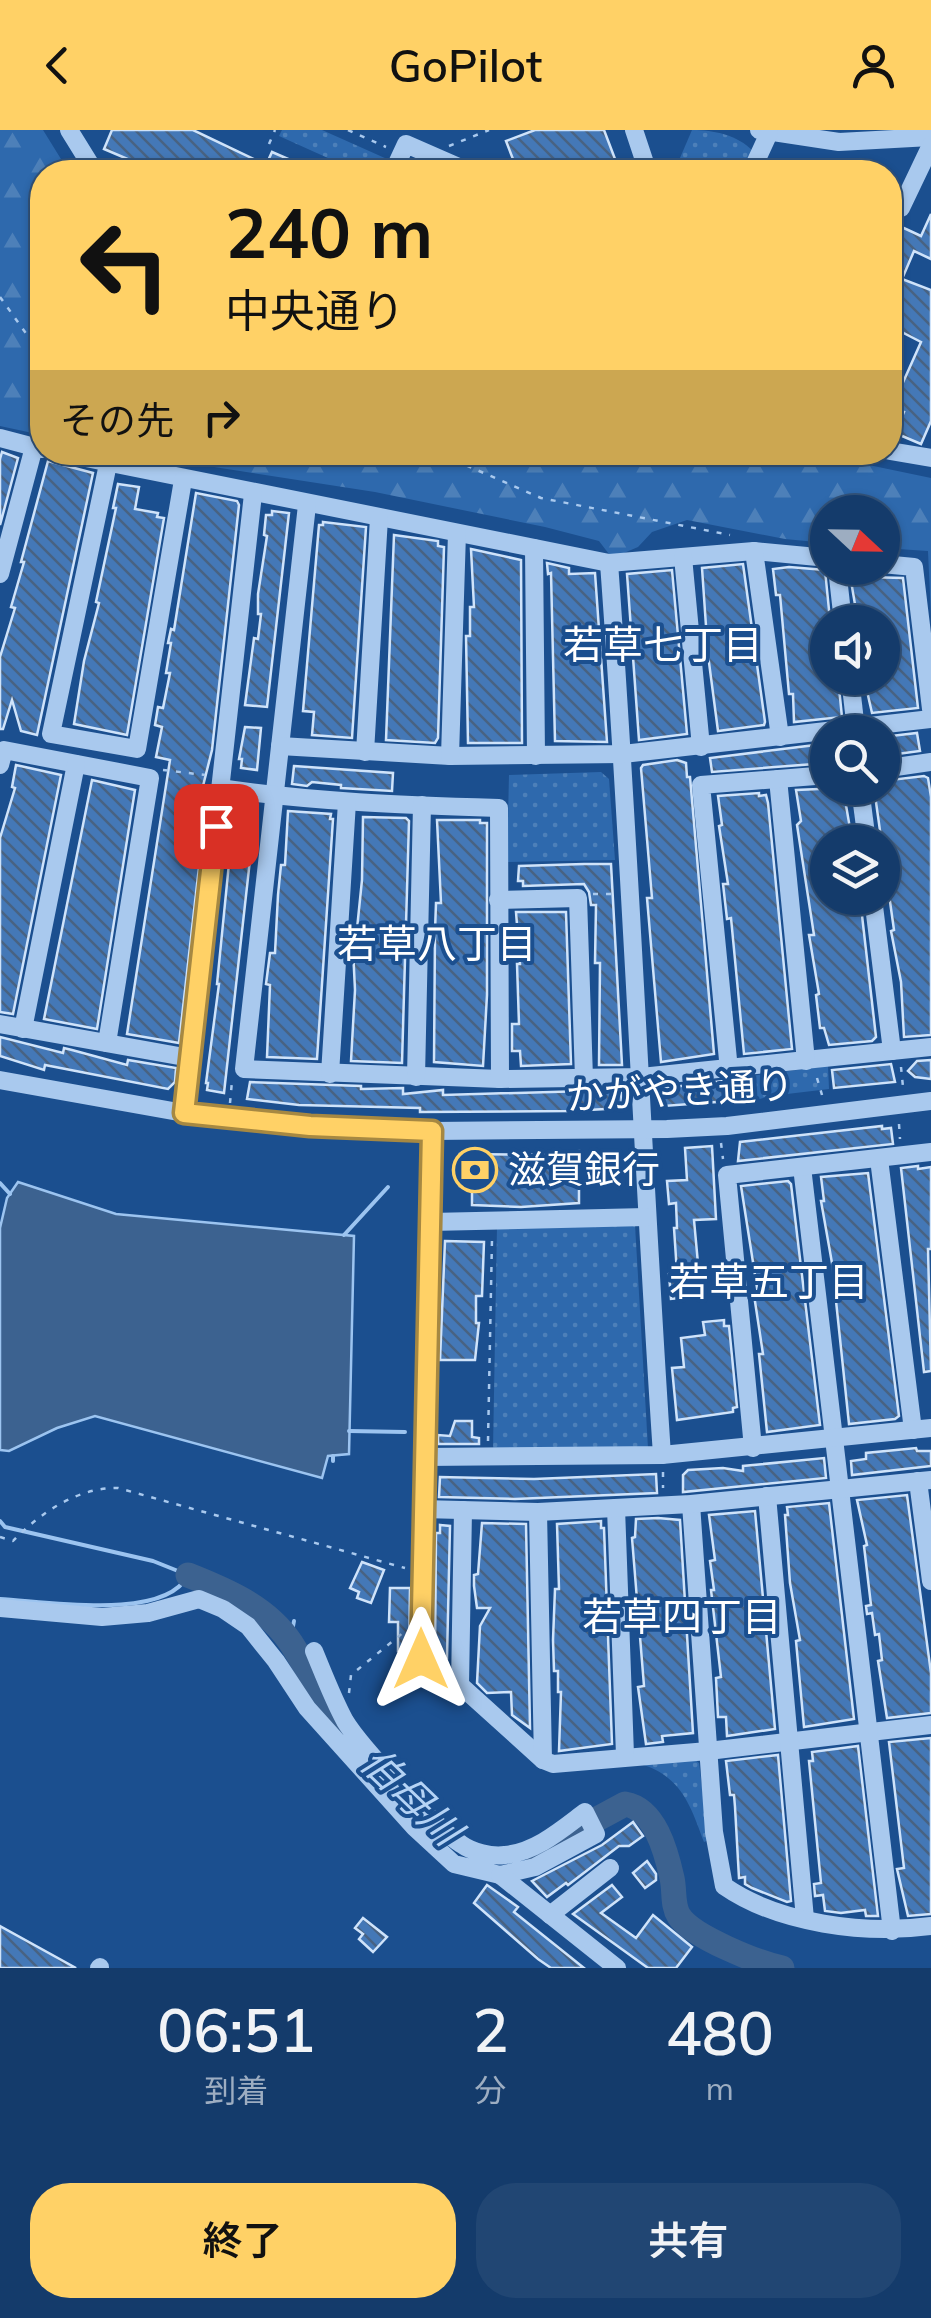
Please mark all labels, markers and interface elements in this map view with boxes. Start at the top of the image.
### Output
text: GoPilot [389,37,542,93]
icon: back [30,38,85,93]
icon: person [846,38,901,93]
text: 240 m [225,188,433,276]
icon: left [60,200,190,330]
text: 中央通り [225,282,405,338]
icon: right [194,390,249,445]
text: その先 [60,396,174,444]
north arrow [810,495,900,585]
map controls [810,495,900,915]
button: sound [810,605,900,695]
district label: 若草七丁目 [563,619,763,669]
button: search [810,715,900,805]
pin [174,784,259,869]
icon: arrive [189,799,244,854]
button: layers [810,825,900,915]
district label: 若草八丁目 [337,918,537,968]
street label: かがやき通り [565,1060,795,1120]
place label: 滋賀銀行 [508,1145,660,1193]
bank icon: 滋賀銀行 [452,1147,498,1193]
district label: 若草五丁目 [669,1256,869,1306]
district label: 若草四丁目 [582,1591,782,1641]
position arrow [369,1607,473,1711]
water label: 伯母川 [351,1736,475,1858]
text: 06:51 [157,1992,315,2067]
text: 2 [473,1992,509,2067]
text: 480 [666,1995,774,2070]
text: m [706,2068,734,2108]
text: 到着 [204,2070,268,2110]
text: 分 [475,2070,507,2110]
button: 終了 [30,2183,456,2298]
button: 共有 [476,2183,901,2298]

